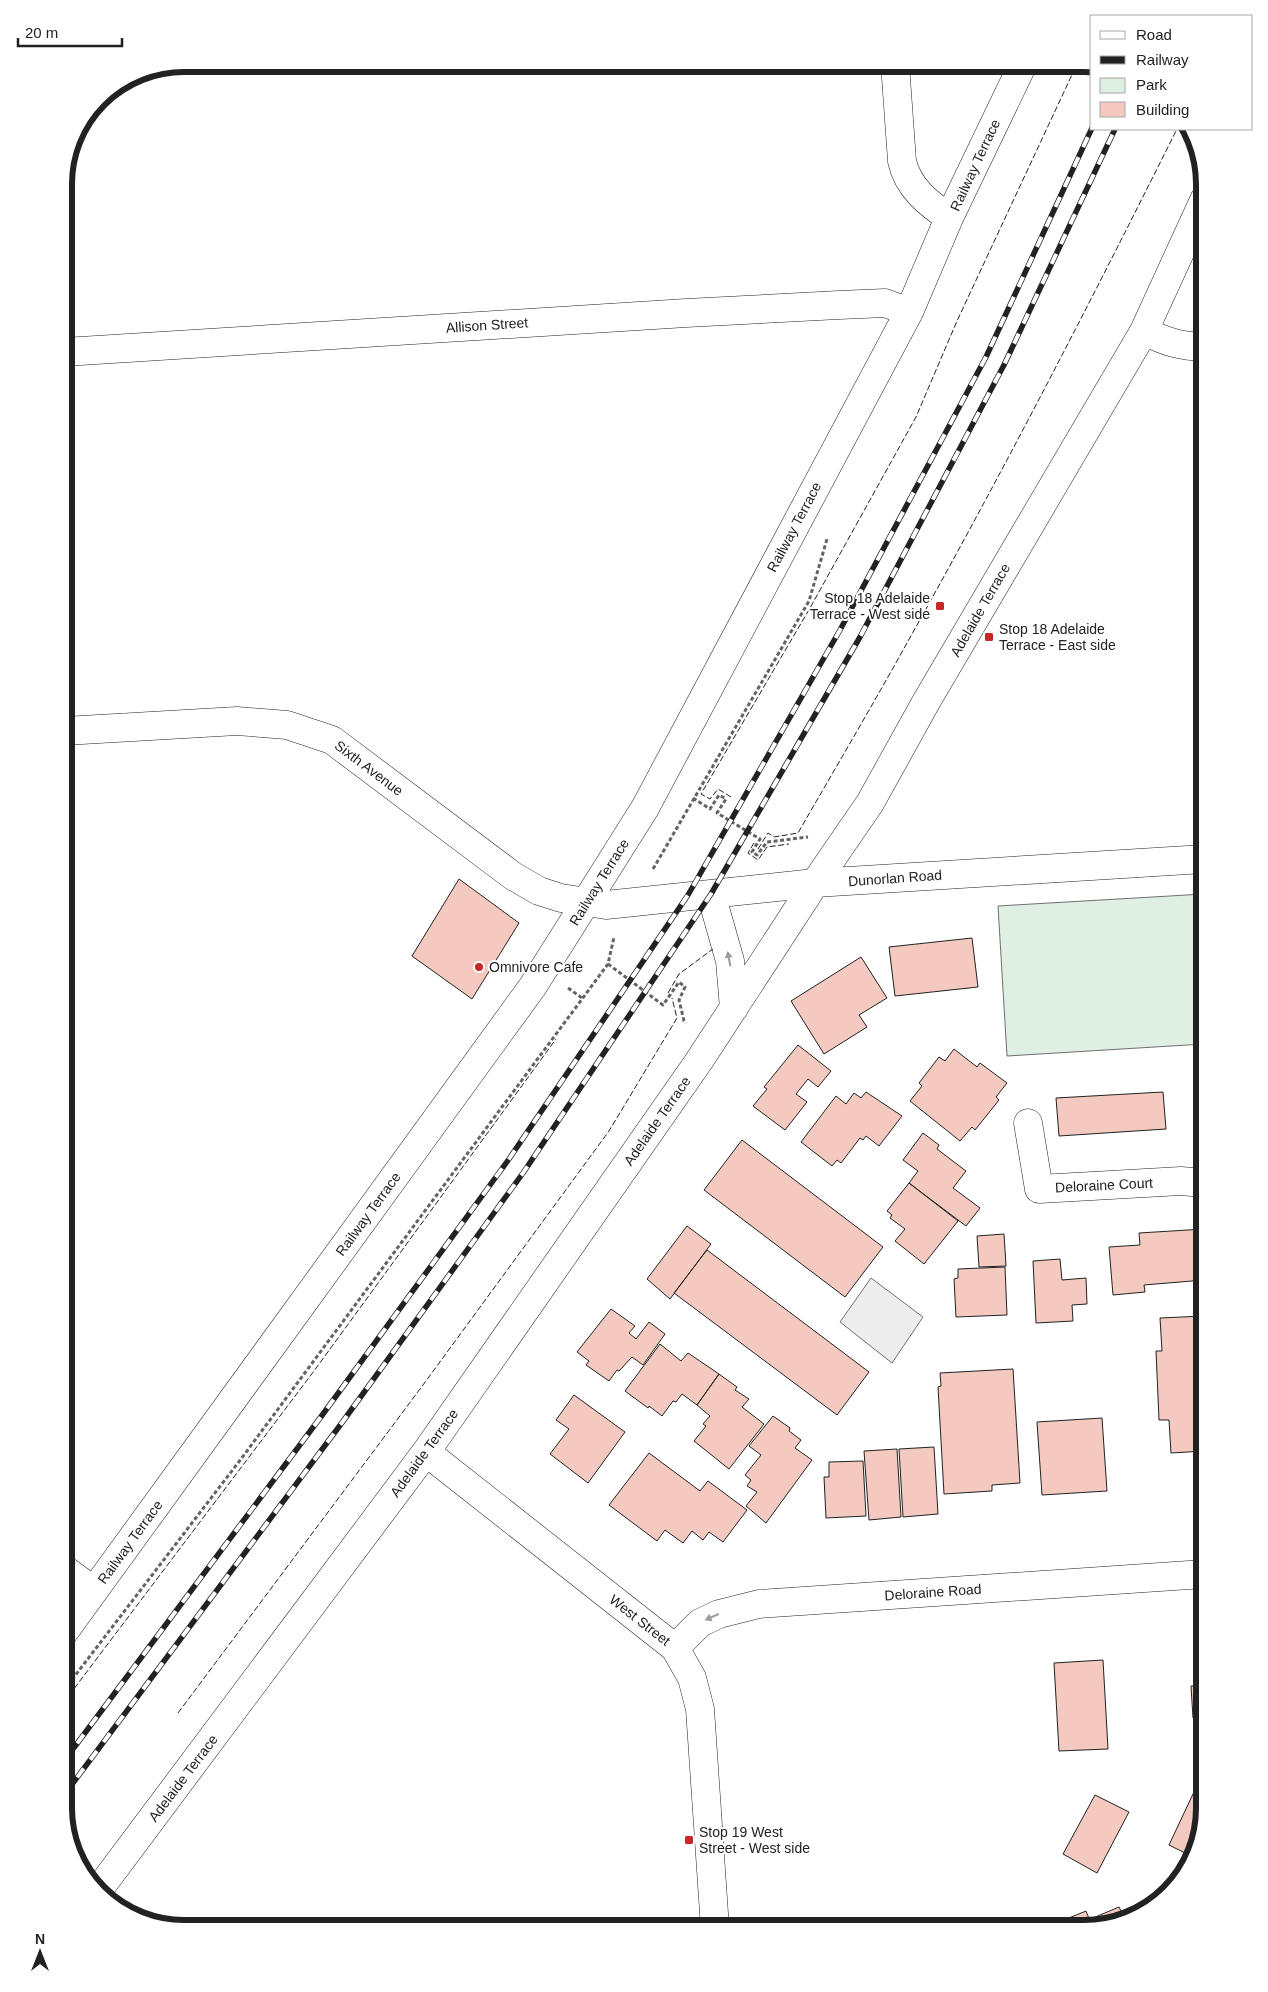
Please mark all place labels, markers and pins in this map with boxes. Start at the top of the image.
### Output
place label: Stop 18 Adelaide Terrace - West side [810,590,930,622]
marker: Stop 18 Adelaide Terrace - West side [934,600,946,612]
place label: Stop 18 Adelaide Terrace - East side [999,621,1116,653]
marker: Stop 18 Adelaide Terrace - East side [983,631,995,643]
place label: Omnivore Cafe [489,959,583,975]
marker: Omnivore Cafe [473,961,485,973]
place label: Stop 19 West Street - West side [699,1824,810,1856]
marker: Stop 19 West Street - West side [683,1834,695,1846]

